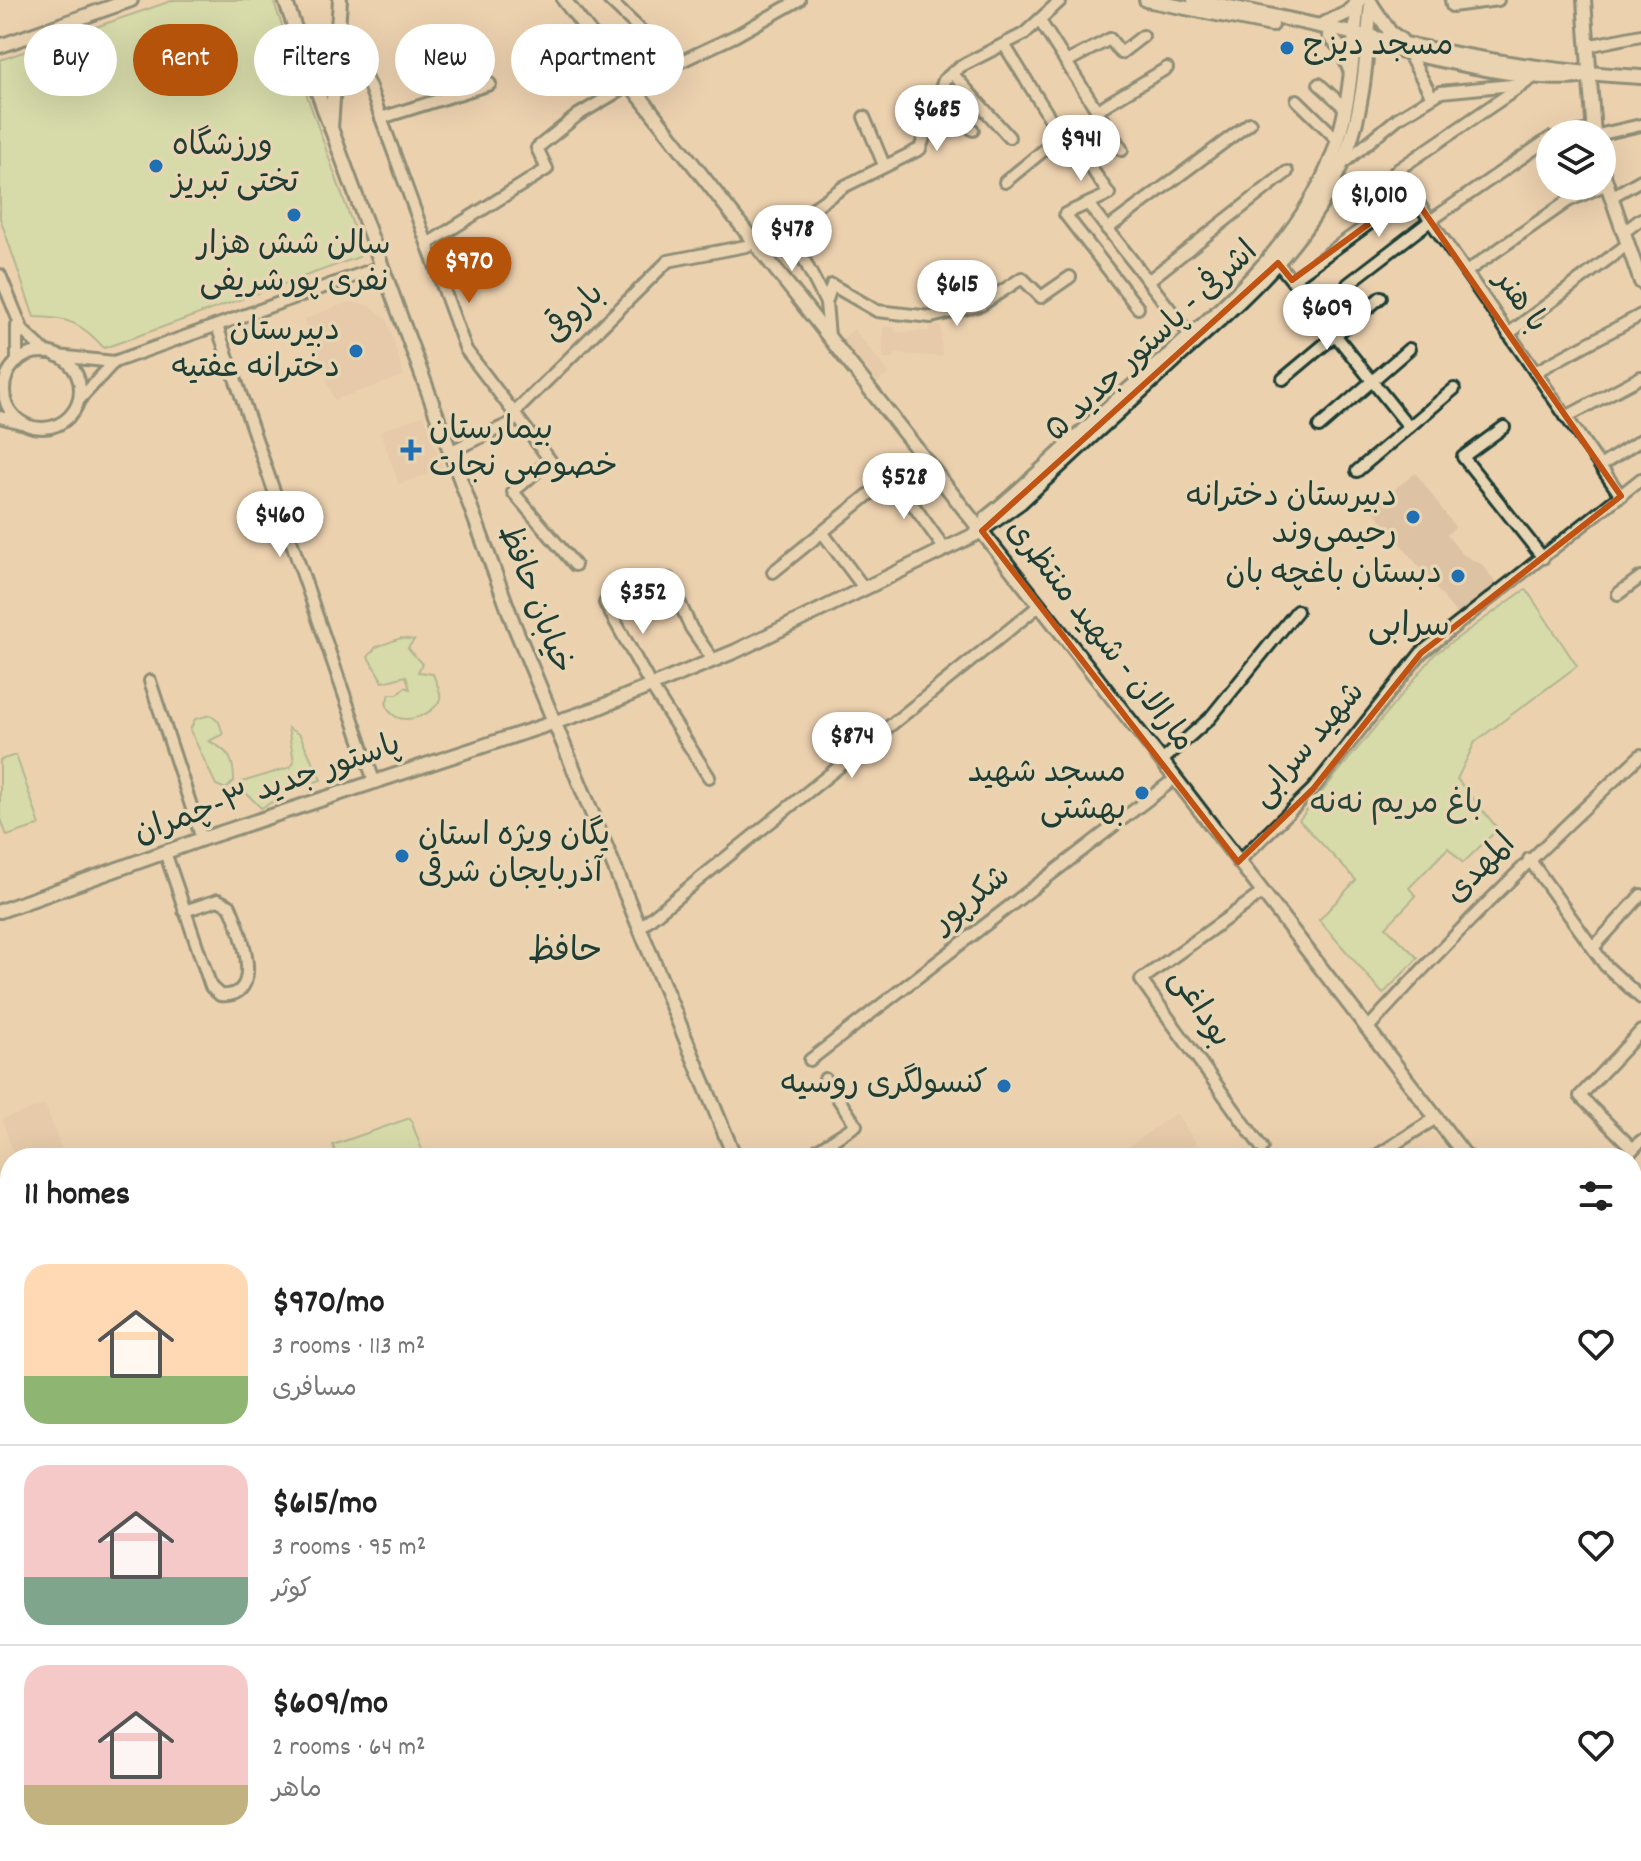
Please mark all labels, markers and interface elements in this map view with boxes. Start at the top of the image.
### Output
chip: Buy [24,24,117,96]
chip: Rent [133,24,238,96]
chip: Filters [254,24,379,96]
chip: New [395,24,495,96]
chip: Apartment [511,24,684,96]
place label: مسجد دیزج [1303,25,1453,71]
marker: مسجد دیزج [1278,39,1296,57]
pin: $685 [890,85,984,153]
text: $685 [913,92,961,129]
pin: $941 [1034,115,1128,183]
map controls [1536,120,1616,200]
button: layers [1536,120,1616,200]
text: $941 [1060,122,1102,159]
place label: ورزشگاه تختی تبریز [169,125,299,208]
marker: ورزشگاه تختی تبریز [147,157,165,175]
pin: $1,010 [1314,171,1444,239]
text: $1,010 [1350,178,1408,215]
pin: $478 [745,205,839,273]
marker: سالن شش هزار نفری پورشریفی [285,206,303,224]
text: $478 [770,212,814,249]
place label: سالن شش هزار نفری پورشریفی [195,224,391,307]
street label: اشرفی - پاستور جدید ۵ [1035,230,1270,454]
pin: $970 [422,237,516,305]
text: $970 [444,244,494,281]
pin: $615 [910,260,1004,328]
street label: با هنر [1479,260,1557,344]
text: $615 [935,267,979,304]
street label: باروقی [534,273,617,356]
pin: $609 [1280,284,1374,352]
text: $609 [1301,291,1353,328]
place label: دبیرستان دخترانه عفتیه [171,310,340,393]
marker: دبیرستان دخترانه عفتیه [347,342,365,360]
place label: بیمارستان خصوصی نجات [429,409,618,492]
marker: بیمارستان خصوصی نجات [400,439,422,461]
pin: $528 [857,453,951,521]
text: $528 [880,460,928,497]
place label: دبیرستان دخترانه رحیمی‌وند [1185,476,1397,559]
pin: $460 [233,491,327,559]
text: $460 [255,498,305,535]
marker: دبیرستان دخترانه رحیمی‌وند [1404,508,1422,526]
street label: مارالان - شهید منتظری [992,511,1204,763]
street label: خیابان حافظ [483,519,583,681]
place label: دبستان باغچه بان [1225,553,1442,599]
marker: دبستان باغچه بان [1449,567,1467,585]
pin: $352 [596,568,690,636]
text: $352 [619,575,667,612]
district label: سرابی [1368,604,1450,653]
street label: شهید سرابی [1242,673,1378,819]
pin: $874 [805,712,899,780]
text: $874 [830,719,874,756]
street label: پاستور جدید ۳-چمران [129,724,407,858]
place label: مسجد شهید بهشتی [967,752,1126,835]
park label: باغ مریم نه‌نه [1309,783,1483,829]
marker: مسجد شهید بهشتی [1133,784,1151,802]
place label: یگان ویژه استان آذربایجان شرقی [418,815,610,898]
street label: المهدی [1436,824,1528,916]
marker: یگان ویژه استان آذربایجان شرقی [393,847,411,865]
street label: شکرپور [922,856,1022,948]
district label: حافظ [528,929,602,978]
street label: بوداغی [1155,960,1241,1058]
place label: کنسولگری روسیه [780,1063,988,1109]
marker: کنسولگری روسیه [995,1077,1013,1095]
text: 11 homes [24,1172,130,1221]
icon: filters [1574,1174,1618,1218]
text: $970/mo [272,1280,385,1329]
icon: home [88,1296,184,1392]
icon: heart [1574,1322,1618,1366]
text: 3 rooms · 113 m² [272,1329,425,1366]
text: مسافری [272,1371,357,1408]
text: $615/mo [272,1481,377,1530]
icon: home [88,1497,184,1593]
icon: heart [1574,1523,1618,1567]
text: 3 rooms · 95 m² [272,1530,426,1567]
text: کوثر [272,1572,312,1609]
text: $609/mo [272,1681,388,1730]
icon: home [88,1697,184,1793]
icon: heart [1574,1723,1618,1767]
text: 2 rooms · 64 m² [272,1730,426,1767]
text: ماهر [272,1772,322,1809]

